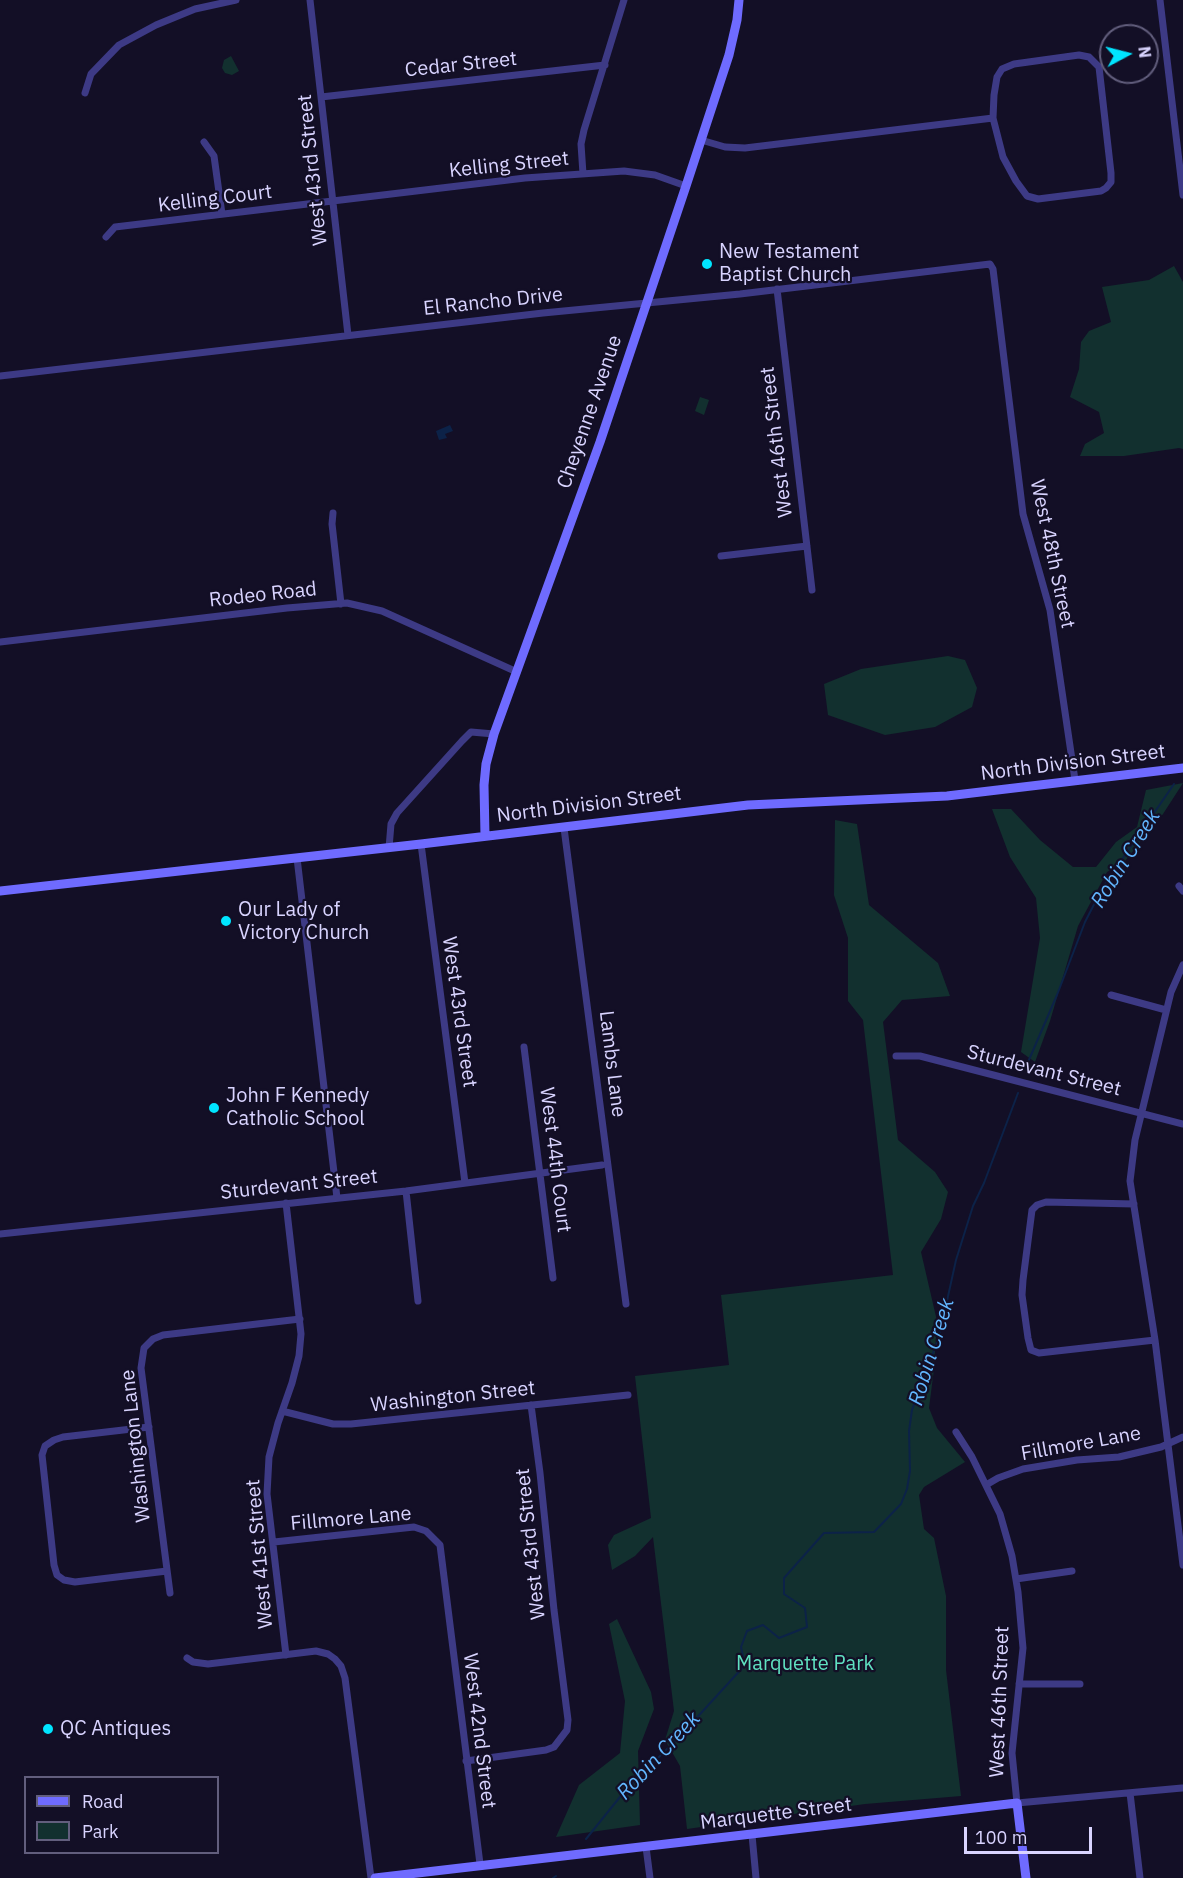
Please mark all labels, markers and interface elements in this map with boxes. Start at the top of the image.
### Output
north arrow [1099,24,1159,84]
text: N [1134,45,1156,59]
street label: Cedar Street [404,47,518,83]
street label: West 43rd Street [293,93,333,247]
street label: Kelling Street [448,147,570,183]
street label: Kelling Court [156,180,274,218]
place label: New Testament Baptist Church [719,240,859,287]
marker: New Testament Baptist Church [700,257,714,271]
street label: El Rancho Drive [422,283,564,321]
street label: Cheyenne Avenue [552,332,628,492]
street label: West 46th Street [756,365,798,519]
street label: West 48th Street [1024,477,1080,631]
street label: Rodeo Road [208,577,318,613]
street label: North Division Street [979,740,1167,786]
street label: North Division Street [495,782,683,828]
water label: Robin Creek [1086,805,1166,913]
place label: Our Lady of Victory Church [238,898,369,945]
marker: Our Lady of Victory Church [219,914,233,928]
street label: West 43rd Street [437,935,481,1089]
street label: Lambs Lane [594,1009,630,1119]
street label: Sturdevant Street [964,1040,1124,1102]
place label: John F Kennedy Catholic School [226,1084,369,1131]
street label: West 44th Court [534,1086,576,1234]
marker: John F Kennedy Catholic School [207,1101,221,1115]
street label: Sturdevant Street [219,1165,379,1205]
water label: Robin Creek [904,1295,960,1409]
street label: Washington Lane [116,1368,156,1524]
street label: Washington Street [369,1376,537,1418]
street label: Fillmore Lane [1019,1422,1143,1466]
street label: West 43rd Street [511,1467,551,1621]
street label: West 41st Street [242,1478,278,1630]
street label: Fillmore Lane [289,1502,413,1536]
street label: West 46th Street [985,1626,1015,1778]
street label: West 42nd Street [458,1652,500,1810]
park label: Marquette Park [736,1652,874,1676]
water label: Robin Creek [612,1707,706,1805]
place label: QC Antiques [60,1717,171,1741]
marker: QC Antiques [41,1722,55,1736]
legend [24,1776,219,1854]
text: Road [82,1790,123,1813]
street label: Marquette Street [699,1793,853,1835]
scale bar [967,1815,1094,1853]
text: Park [82,1820,118,1843]
text: 100 m [975,1826,1027,1849]

